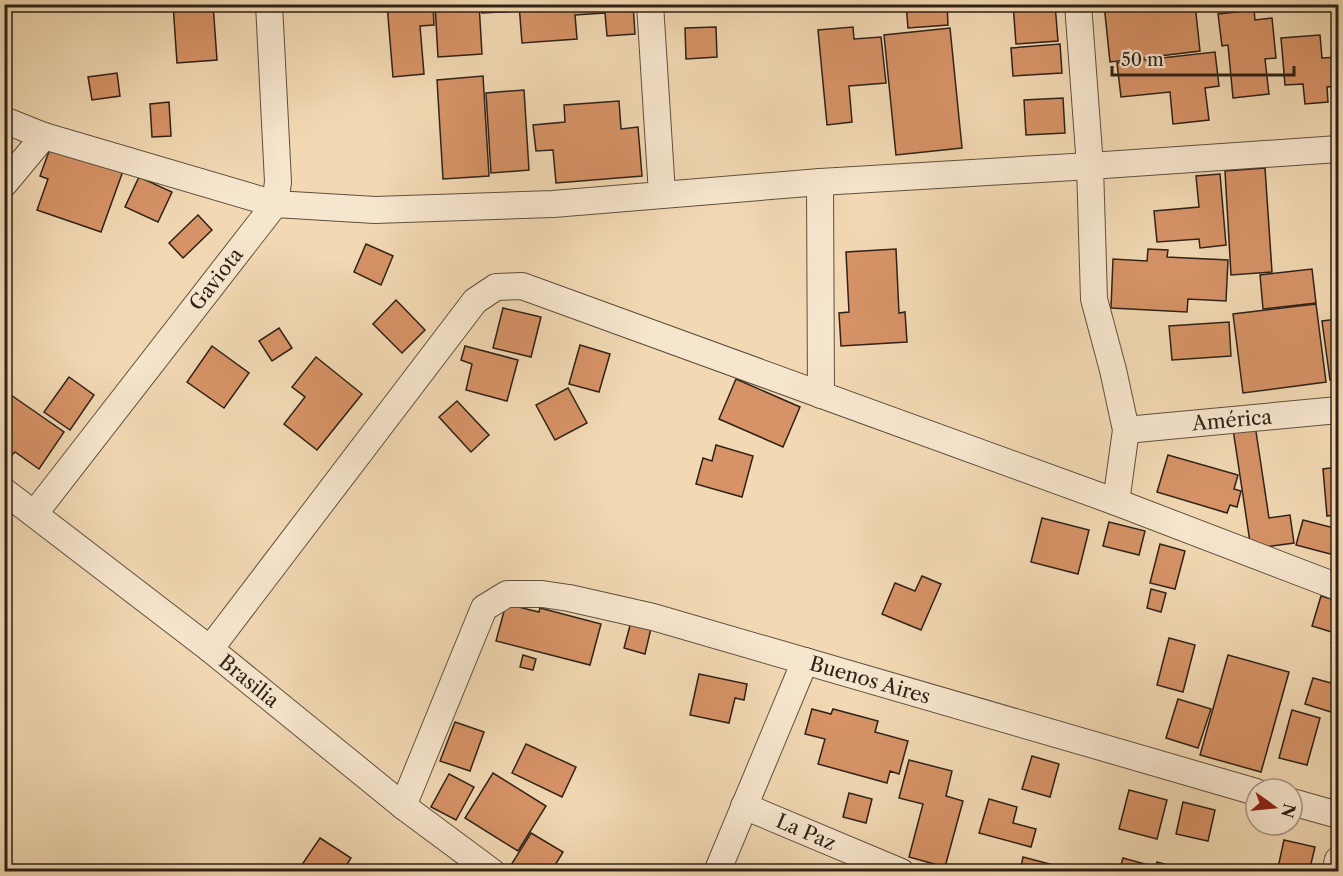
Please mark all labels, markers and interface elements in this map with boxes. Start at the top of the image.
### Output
scale bar [1112,39,1294,77]
text: 50 m [1121,49,1164,71]
street label: Gaviota [184,243,248,315]
street label: América [1190,405,1273,436]
street label: Brasilia [214,650,284,713]
street label: Buenos Aires [807,651,933,709]
north arrow [1244,777,1304,837]
text: N [1277,802,1300,820]
street label: La Paz [773,809,839,855]

